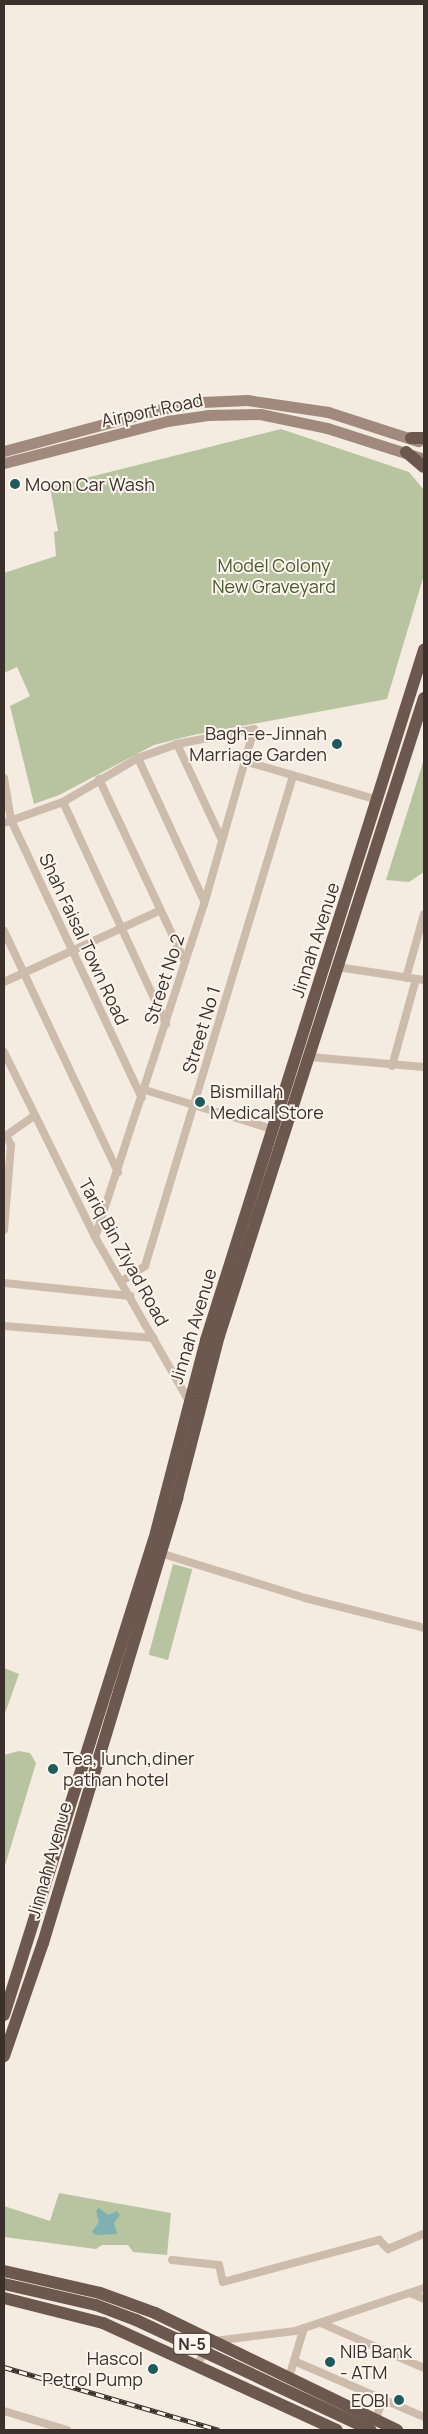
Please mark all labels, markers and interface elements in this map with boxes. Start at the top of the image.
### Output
street label: Airport Road [99,389,205,431]
place label: Moon Car Wash [25,473,155,495]
marker: Moon Car Wash [9,478,21,490]
park label: Model Colony New Graveyard [212,555,336,598]
place label: Bagh-e-Jinnah Marriage Garden [189,723,327,766]
marker: Bagh-e-Jinnah Marriage Garden [331,738,343,750]
street label: Shah Faisal Town Road [35,850,133,1028]
street label: Jinnah Avenue [286,880,344,1000]
street label: Street No 2 [139,931,189,1027]
street label: Street No 1 [178,984,224,1076]
place label: Bismillah Medical Store [210,1081,324,1124]
marker: Bismillah Medical Store [194,1096,206,1108]
street label: Tariq Bin Ziyad Road [74,1174,174,1330]
street label: Jinnah Avenue [165,1266,221,1386]
place label: Tea, lunch,diner pathan hotel [63,1748,194,1790]
marker: Tea, lunch,diner pathan hotel [47,1763,59,1775]
street label: Jinnah Avenue [22,1799,76,1921]
road number: N-5 [172,2330,212,2358]
place label: NIB Bank - ATM [340,2341,412,2384]
place label: Hascol Petrol Pump [42,2348,143,2390]
marker: NIB Bank - ATM [324,2356,336,2368]
marker: Hascol Petrol Pump [147,2363,159,2375]
place label: EOBI [351,2389,389,2411]
marker: EOBI [393,2394,405,2406]

